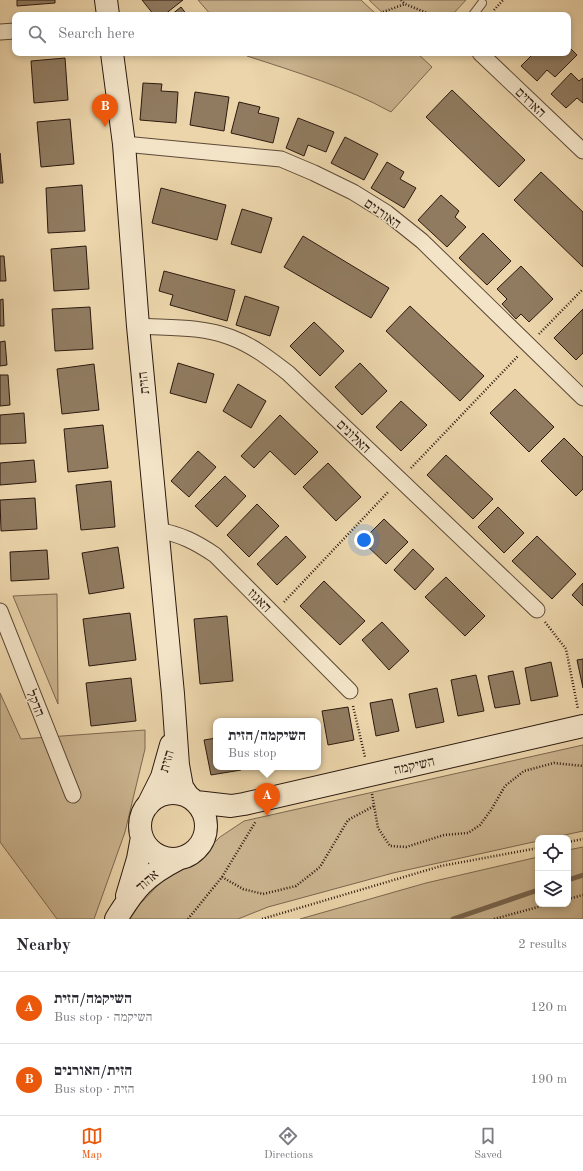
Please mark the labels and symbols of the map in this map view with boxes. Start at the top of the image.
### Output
street label: הארזים [512,85,548,120]
pin: B [92,94,118,127]
street label: האורנים [361,196,403,231]
street label: הזית [136,371,152,395]
street label: האלונים [334,417,374,456]
your location [354,530,374,550]
street label: האגוז [245,586,274,615]
street label: הדקל [23,688,48,719]
street label: הזית [157,748,177,774]
street label: השיקמה [392,754,436,777]
pin: A [254,783,280,816]
street label: אהוד [134,867,162,894]

